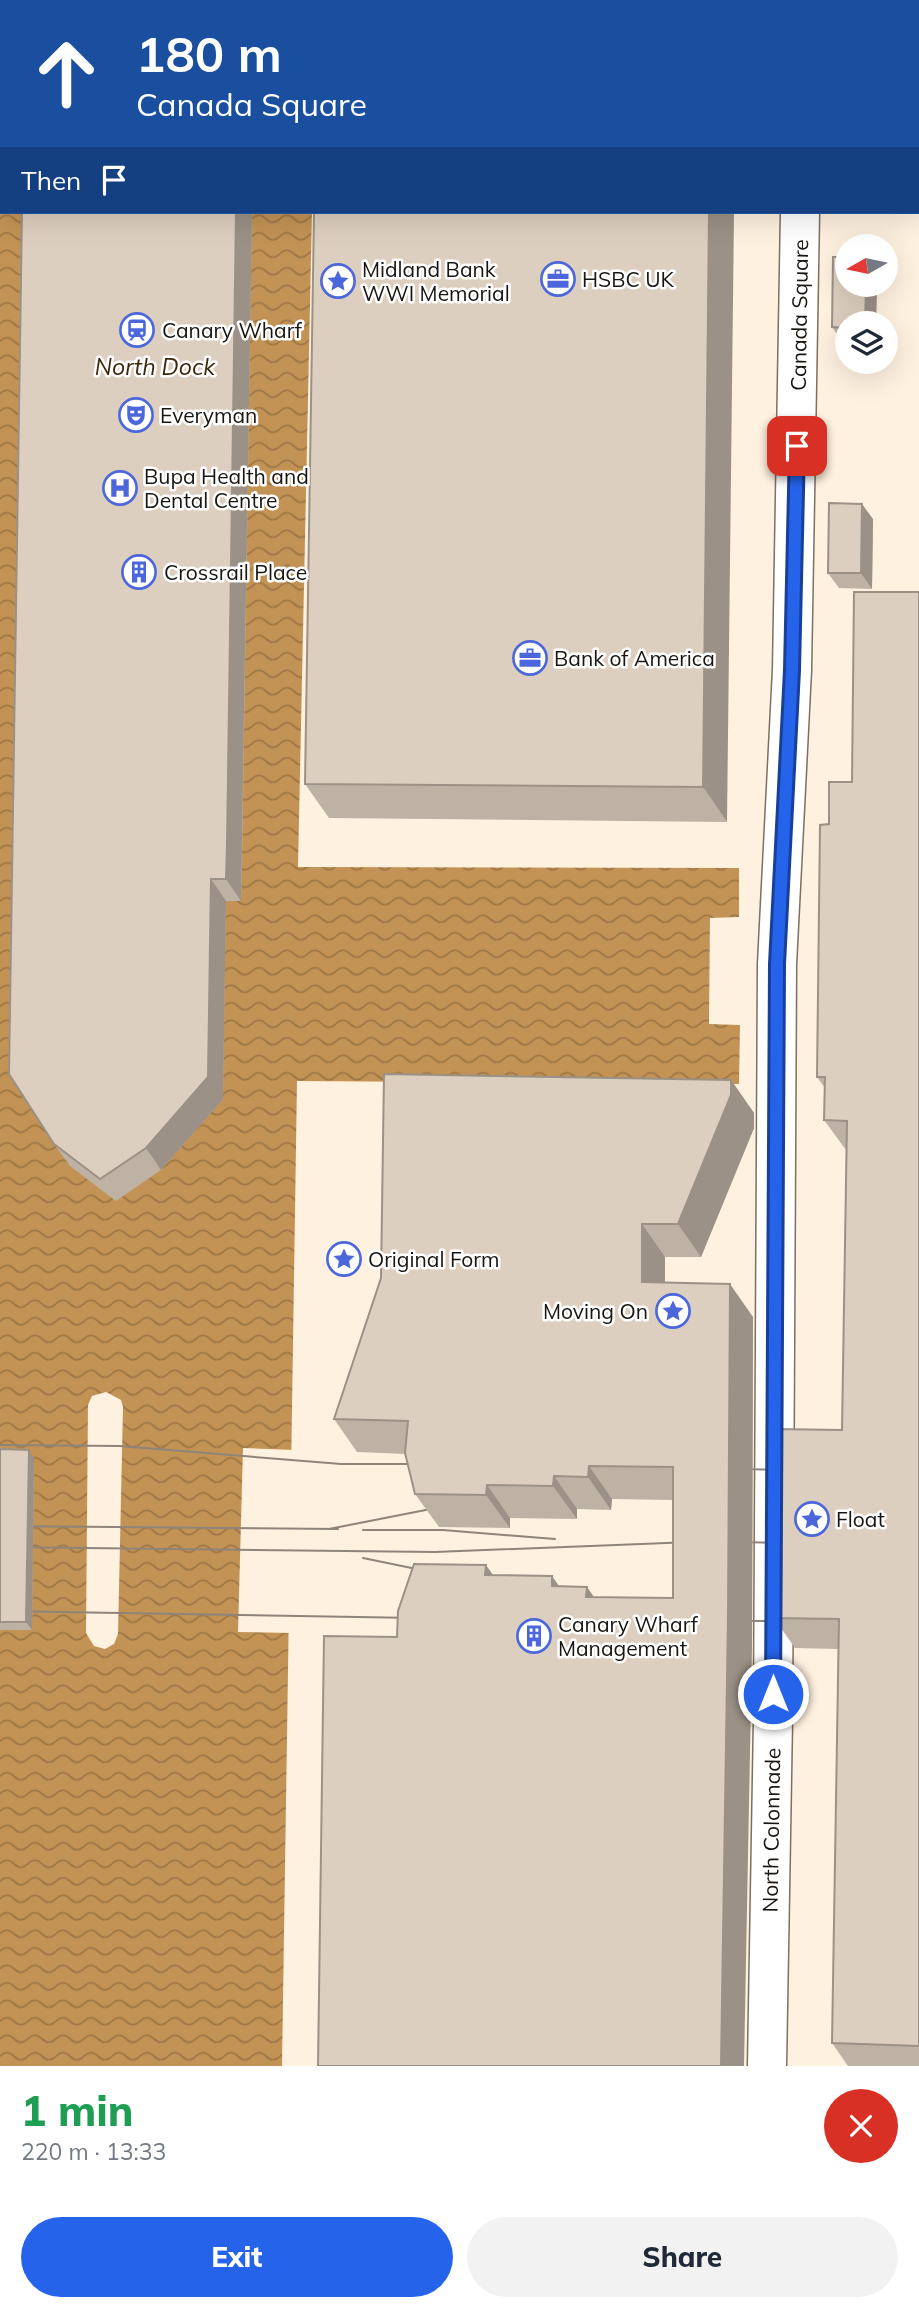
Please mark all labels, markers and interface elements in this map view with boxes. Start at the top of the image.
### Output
text: 180 m [136,23,282,84]
icon: ahead [21,28,112,119]
text: Canada Square [136,84,367,124]
icon: arrive [95,161,133,199]
text: Then [21,164,81,197]
north arrow [835,234,898,298]
map controls [835,234,898,374]
street label: Canada Square [785,239,813,391]
place label: Midland Bank WWI Memorial [362,256,510,306]
office icon: HSBC UK [539,260,577,298]
place icon: Midland Bank WWI Memorial [319,262,357,300]
place label: HSBC UK [582,266,675,292]
station icon: Canary Wharf [118,311,156,349]
button: layers [835,311,898,374]
place label: Canary Wharf [162,317,303,343]
water label: North Dock [95,352,216,381]
theatre icon: Everyman [117,396,155,434]
place label: Everyman [160,402,257,428]
pin [767,416,827,476]
icon: arrive [778,427,816,465]
place label: Bupa Health and Dental Centre [144,463,309,513]
hospital icon: Bupa Health and Dental Centre [101,469,139,507]
building icon: Crossrail Place [120,553,158,591]
place label: Crossrail Place [164,559,307,585]
office icon: Bank of America [511,639,549,677]
place label: Bank of America [554,645,715,671]
place icon: Original Form [325,1240,363,1278]
place label: Original Form [368,1246,499,1272]
place icon: Moving On [654,1292,692,1330]
place label: Moving On [543,1298,648,1324]
place icon: Float [793,1500,831,1538]
place label: Float [836,1506,885,1532]
place label: Canary Wharf Management [558,1611,699,1661]
building icon: Canary Wharf Management [515,1617,553,1655]
position arrow [736,1657,810,1731]
street label: North Colonnade [757,1747,785,1913]
text: 1 min [21,2084,134,2137]
button: close [824,2089,898,2163]
text: 220 m · 13:33 [21,2137,166,2166]
button: Exit [21,2217,453,2297]
button: Share [467,2217,898,2297]

